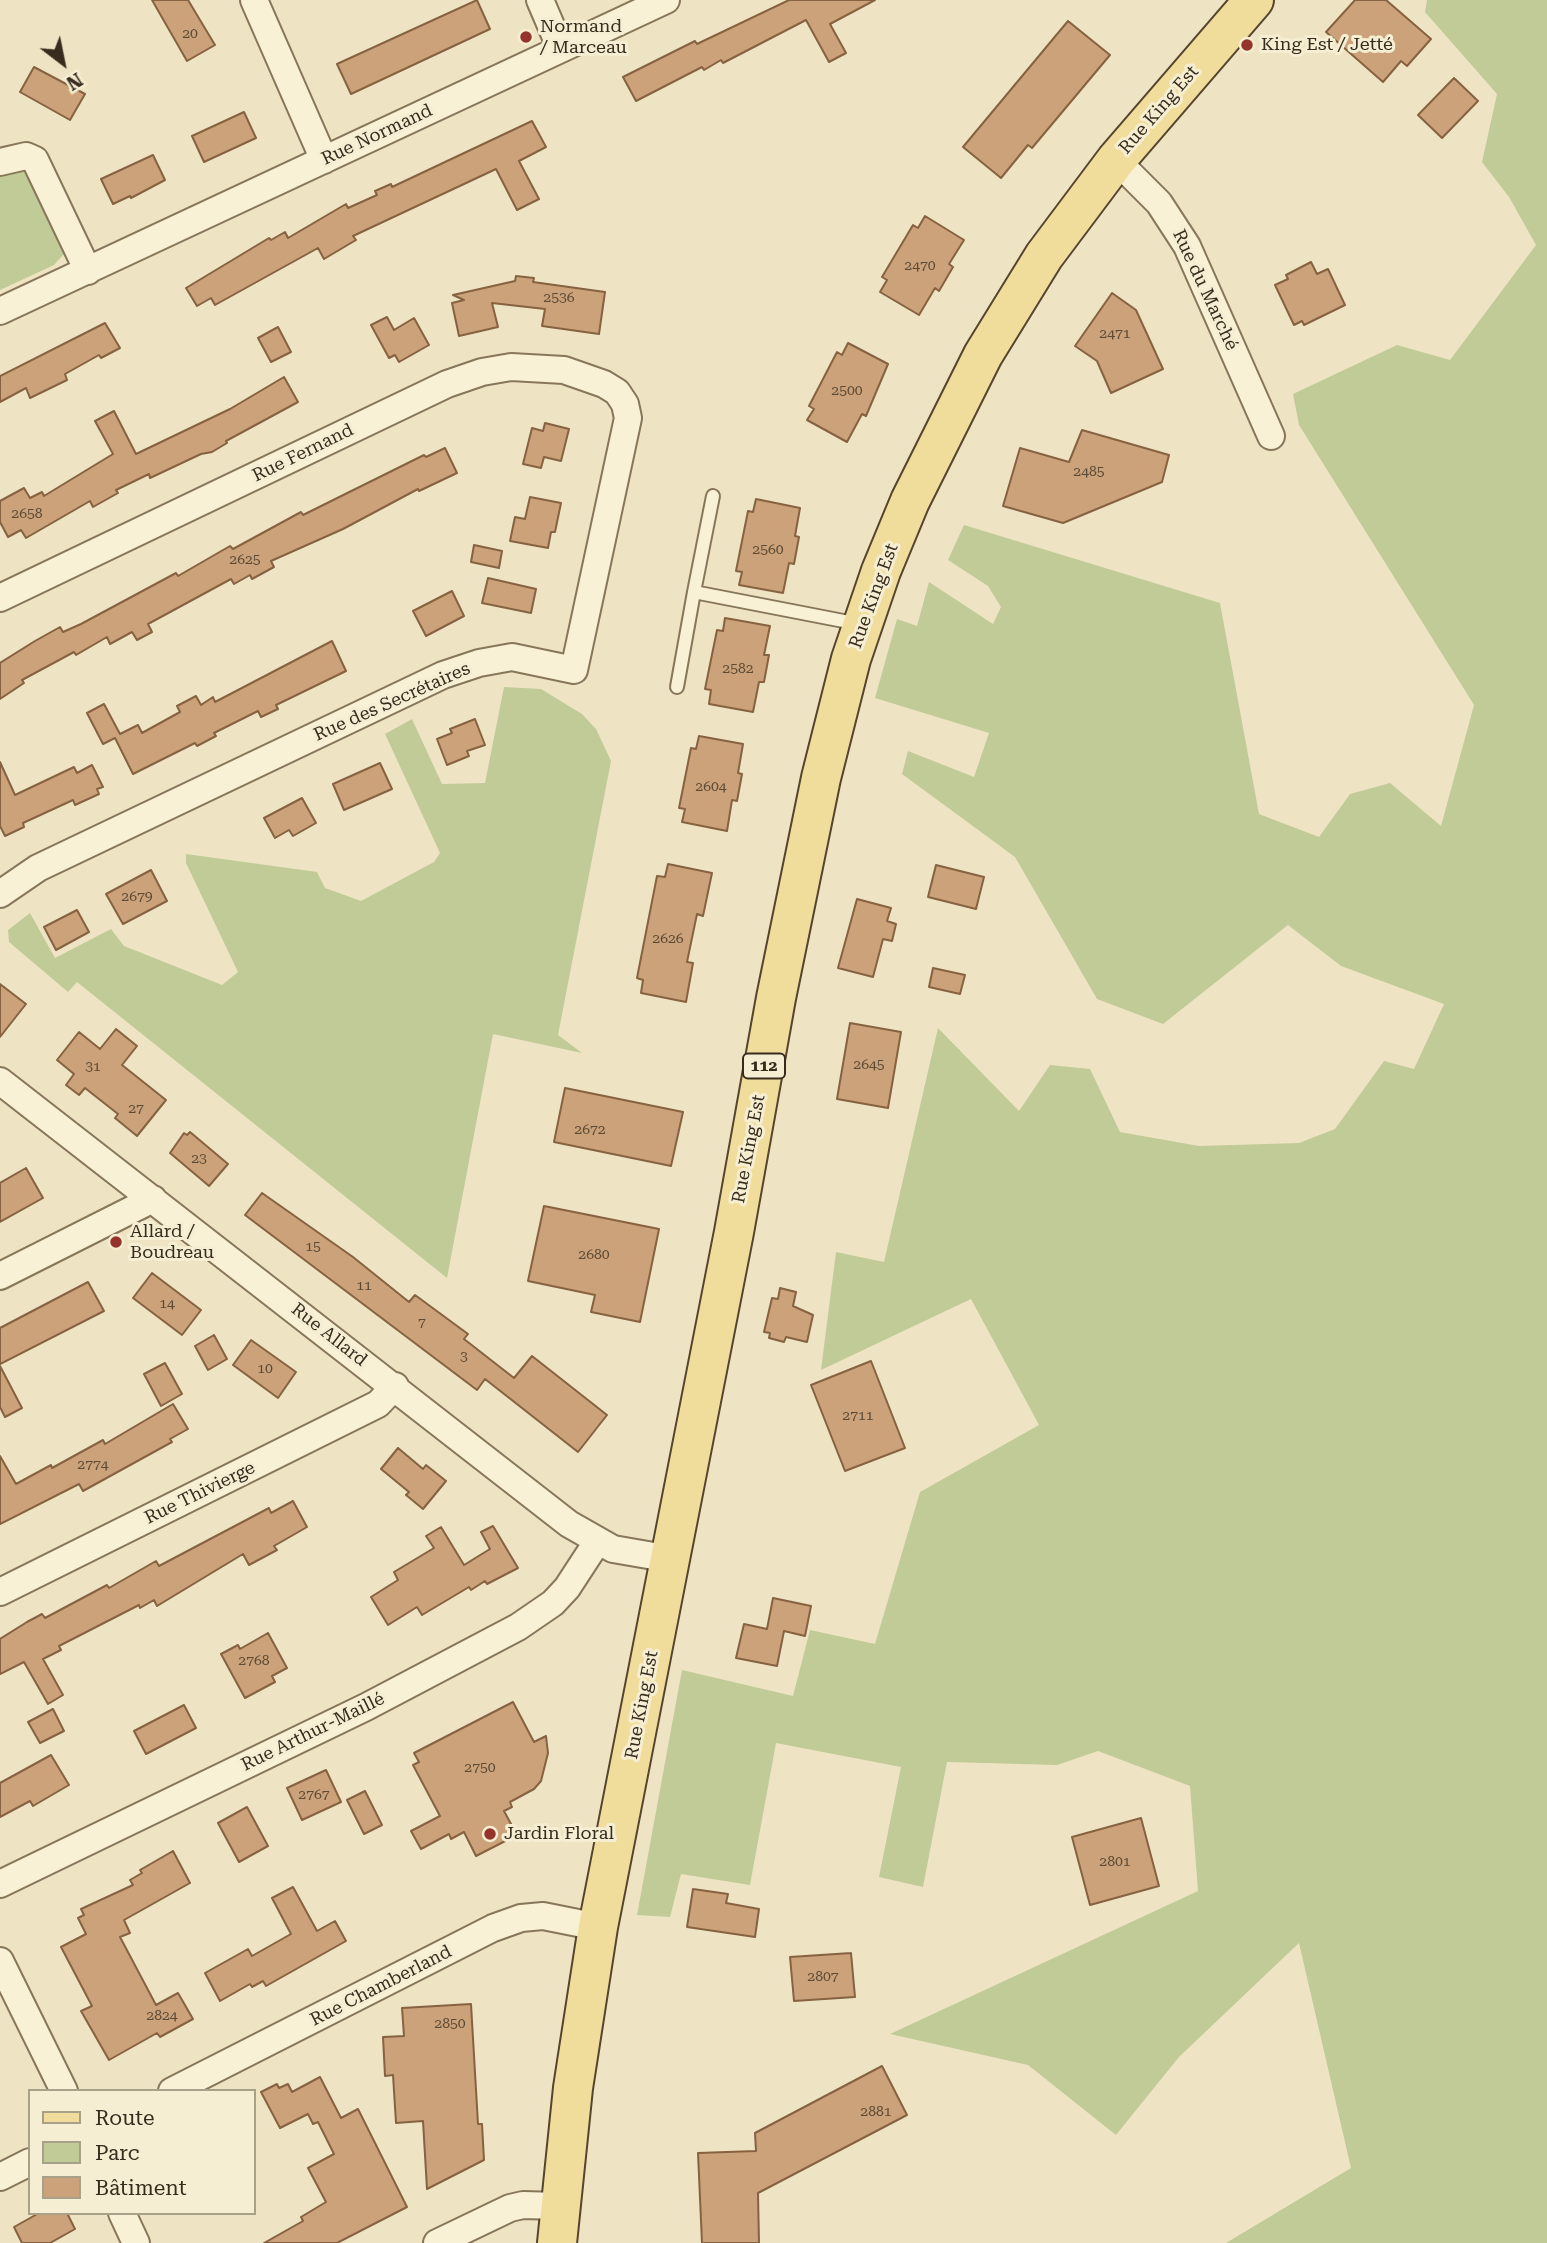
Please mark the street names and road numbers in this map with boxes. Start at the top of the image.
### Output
street label: Rue King Est [1115,61,1203,159]
street label: Rue Normand [318,100,436,170]
street label: Rue du Marché [1168,226,1242,354]
street label: Rue Fernand [249,419,357,487]
street label: Rue King Est [845,541,903,651]
street label: Rue des Secrétaires [311,658,473,746]
road number: 112 [743,1054,785,1078]
street label: Rue King Est [728,1093,770,1205]
street label: Rue Allard [287,1299,371,1371]
street label: Rue Thivierge [141,1457,259,1529]
street label: Rue King Est [621,1649,663,1761]
street label: Rue Arthur-Maillé [238,1688,388,1776]
street label: Rue Chamberland [307,1941,455,2031]

